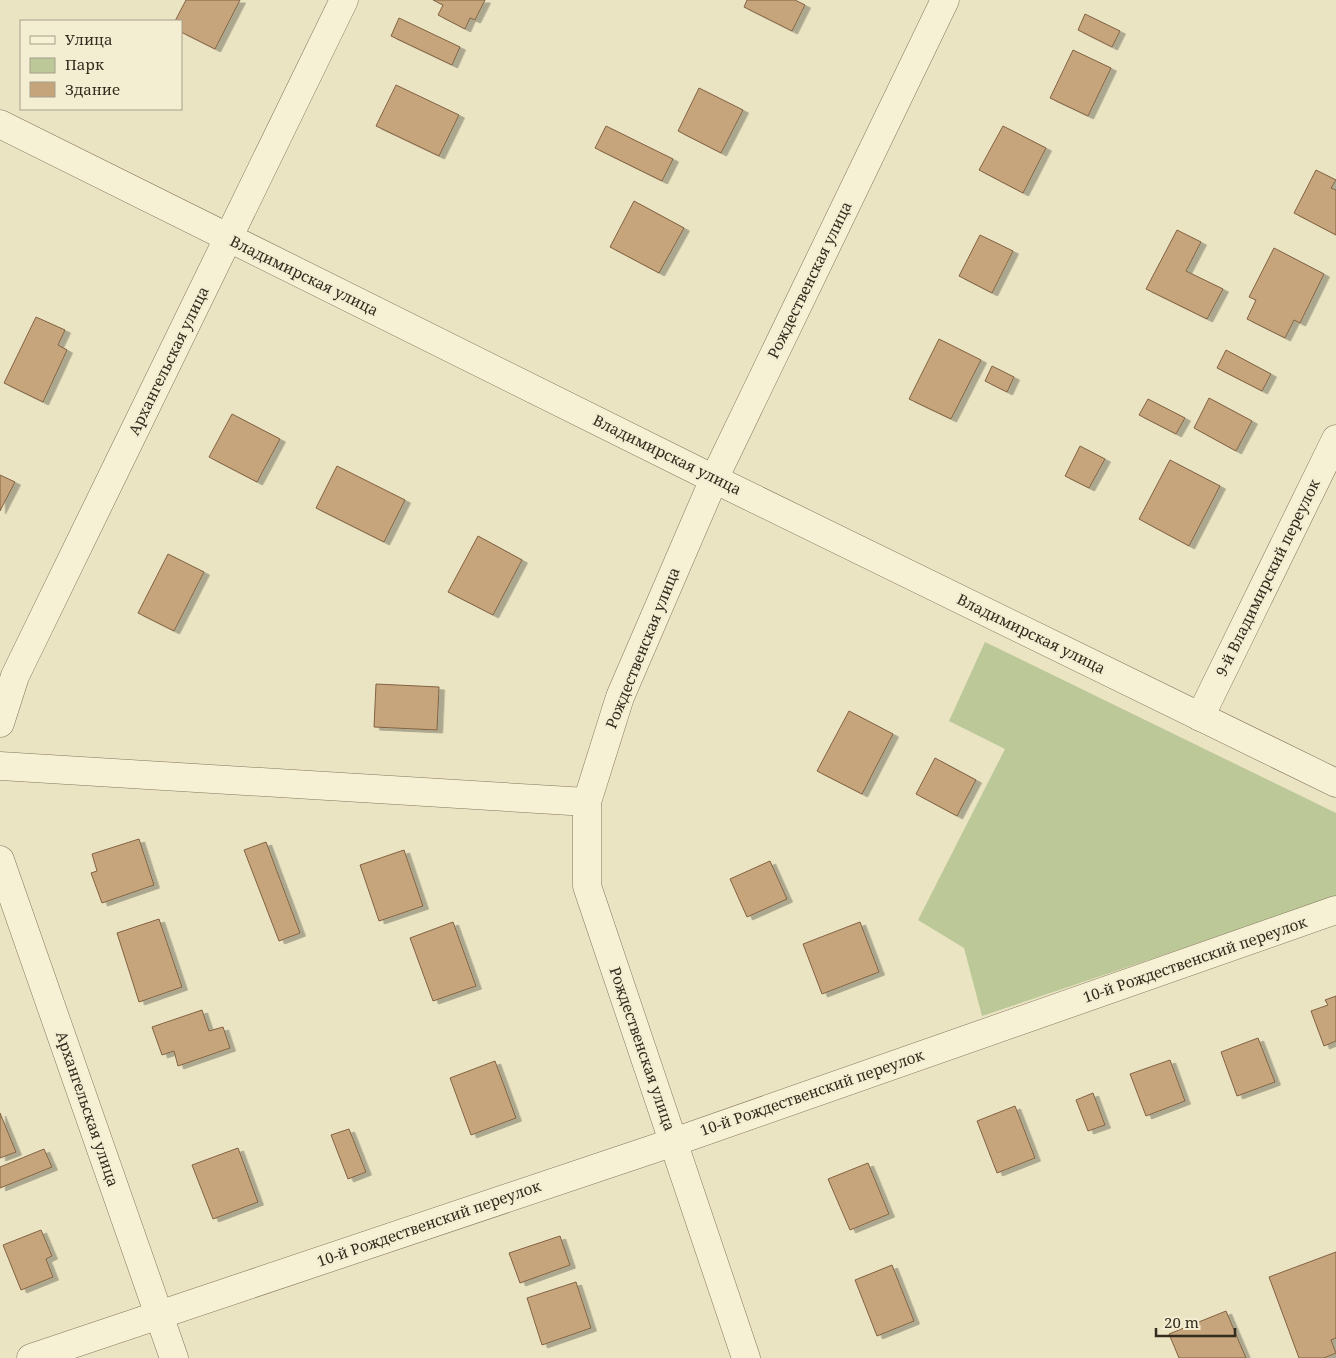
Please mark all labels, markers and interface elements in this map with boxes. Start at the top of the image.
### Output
legend [20,20,182,110]
text: Улица [65,29,113,49]
text: Парк [65,54,104,74]
text: Здание [65,79,120,99]
street label: Рождественская улица [762,198,856,361]
street label: Владимирская улица [227,230,382,320]
street label: Архангельская улица [123,283,213,438]
street label: Владимирская улица [590,409,745,499]
street label: 9-й Владимирский переулок [1210,475,1324,680]
street label: Рождественская улица [601,564,684,731]
street label: Владимирская улица [954,588,1109,678]
street label: 10-й Рождественский переулок [1080,911,1309,1007]
street label: Рождественская улица [605,964,680,1133]
street label: Архангельская улица [52,1028,124,1189]
street label: 10-й Рождественский переулок [697,1044,926,1140]
street label: 10-й Рождественский переулок [314,1175,543,1271]
scale bar [1156,1306,1235,1338]
text: 20 m [1164,1312,1199,1332]

